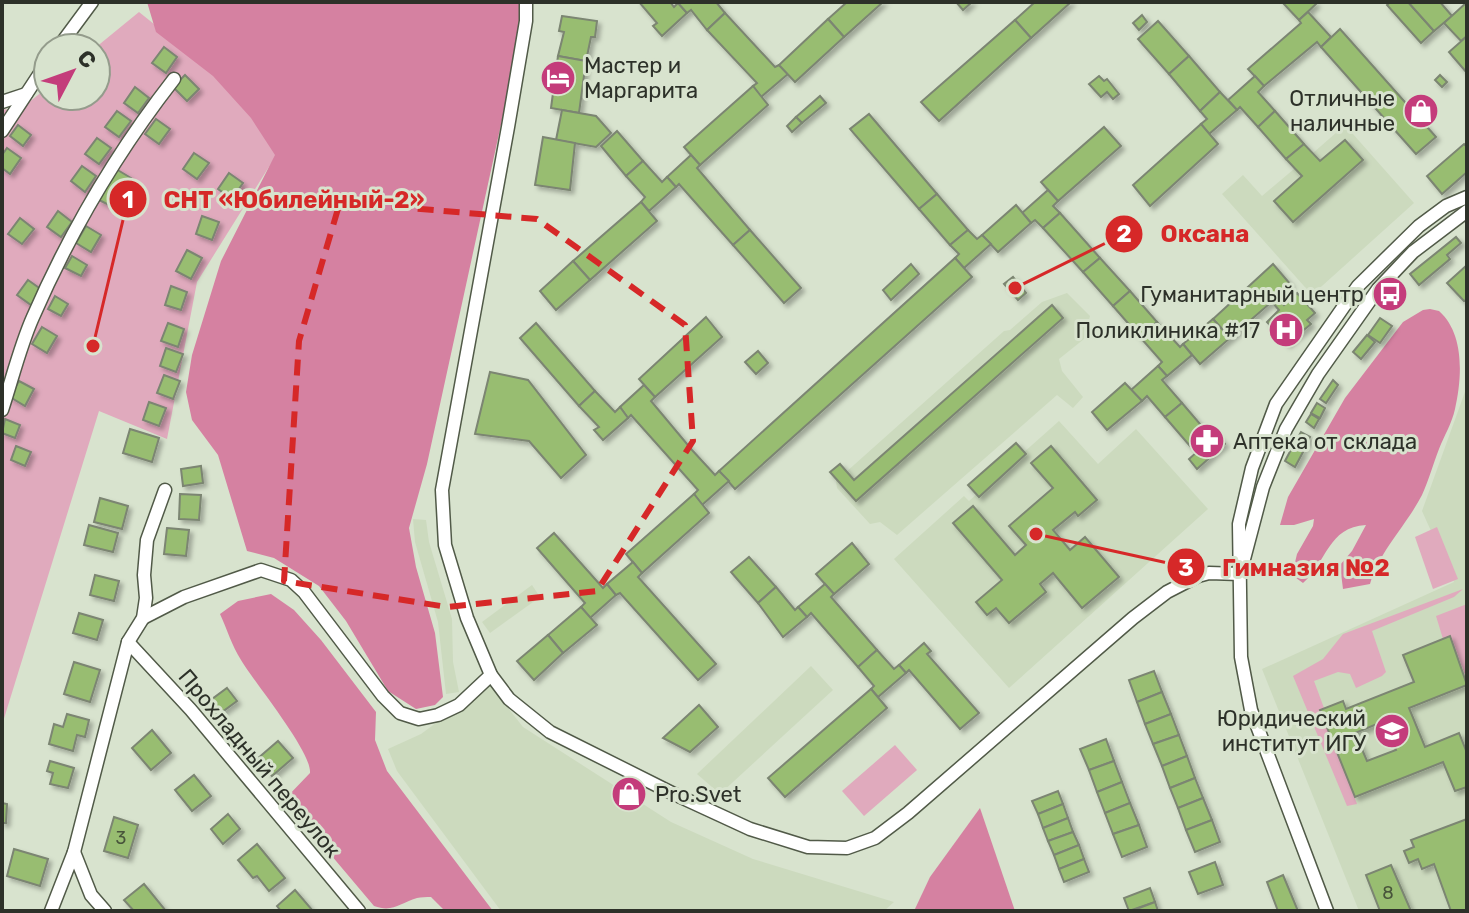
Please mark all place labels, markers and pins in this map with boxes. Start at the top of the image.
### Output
place label: Мастер и Маргарита [584,52,698,104]
hotel icon: Мастер и Маргарита [539,59,577,97]
place label: Отличные наличные [1289,85,1395,137]
shop icon: Отличные наличные [1402,92,1440,130]
callout: СНТ «Юбилейный-2» [108,175,441,223]
callout: Оксана [1104,210,1265,258]
bus stop icon: Гуманитарный центр [1371,275,1409,313]
place label: Гуманитарный центр [1140,281,1364,308]
hospital icon: Поликлиника #17 [1267,311,1305,349]
place label: Поликлиника #17 [1076,317,1260,344]
pharmacy icon: Аптека от склада [1188,422,1226,460]
place label: Аптека от склада [1233,428,1417,455]
callout: Гимназия №2 [1166,543,1406,591]
place label: Юридический институт ИГУ [1217,705,1366,757]
school or university icon: Юридический институт ИГУ [1373,712,1411,750]
shop icon: Pro.Svet [610,775,648,813]
place label: Pro.Svet [655,781,742,808]

